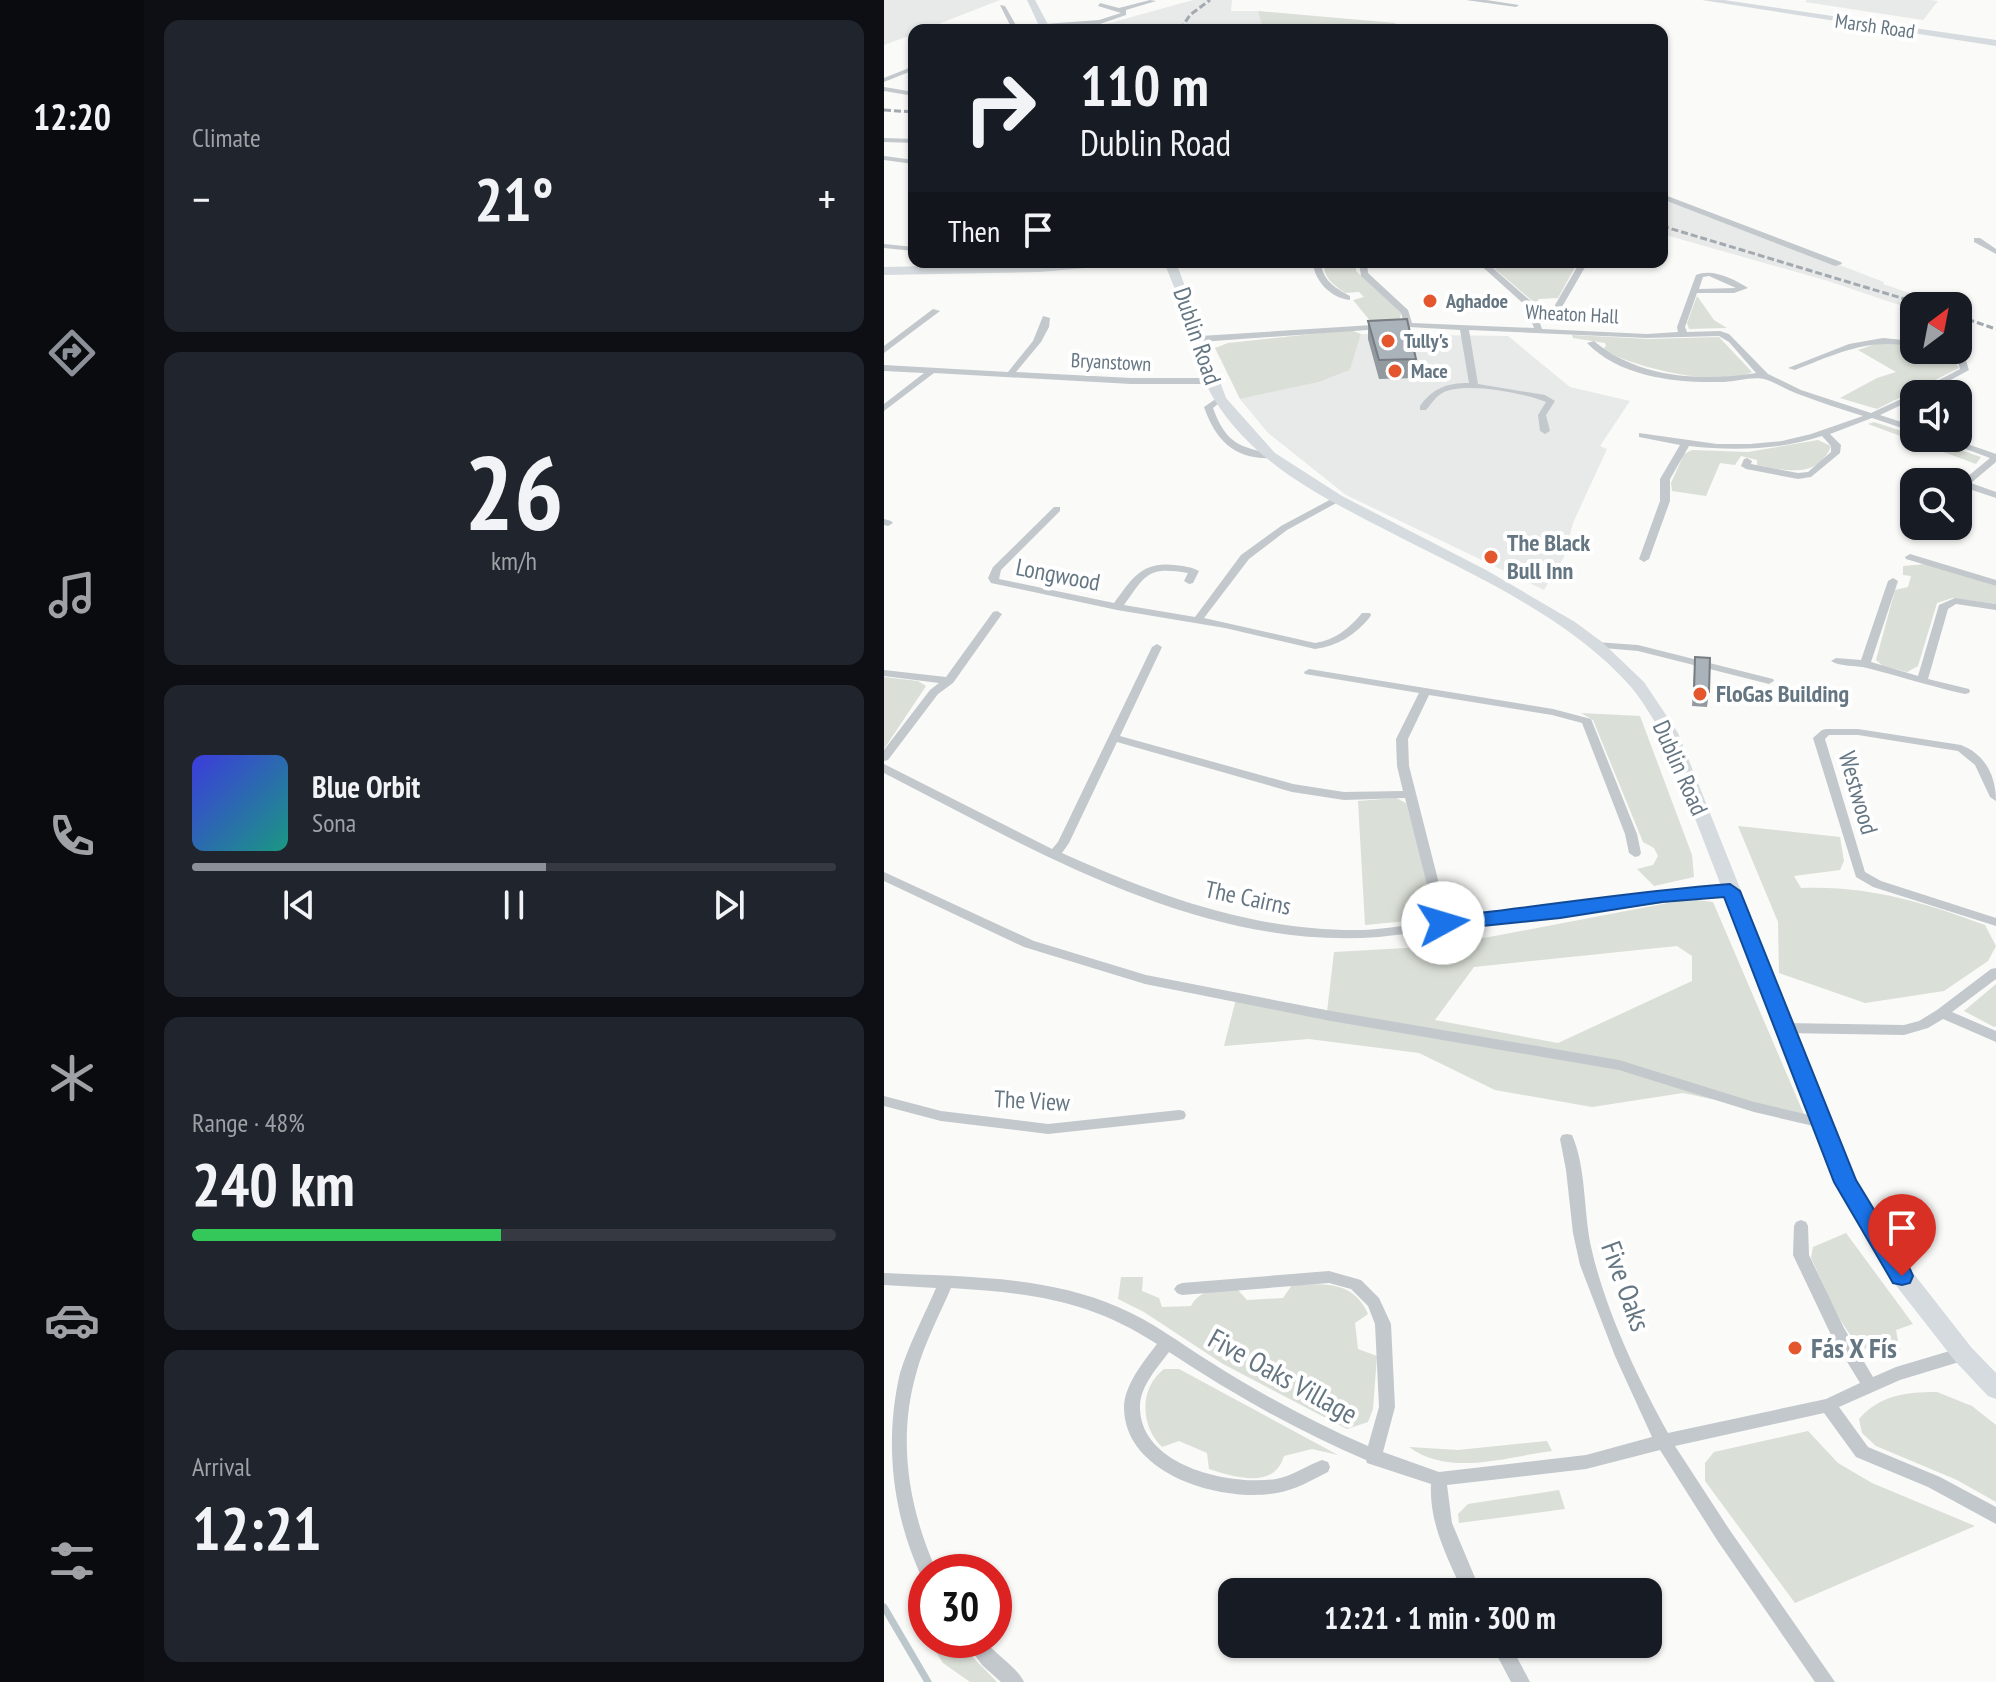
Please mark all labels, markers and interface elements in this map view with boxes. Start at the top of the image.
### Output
street label: Marsh Road [1834,8,1916,44]
text: 110 m [1080,49,1209,121]
icon: right [948,56,1052,160]
text: 12:20 [33,93,111,140]
text: Dublin Road [1080,119,1231,166]
text: Climate [192,121,261,154]
text: 21° [474,160,554,238]
text: − [192,170,210,227]
text: + [818,170,836,227]
icon: arrive [1016,208,1060,252]
text: Then [948,211,1000,250]
street label: Dublin Road [1166,283,1229,389]
place label: Aghadoe [1445,288,1508,314]
marker: Aghadoe [1421,292,1439,310]
north arrow [1900,292,1972,364]
map controls [1900,292,1972,540]
street label: Wheaton Hall [1525,299,1620,329]
icon: directions [44,325,100,381]
place label: Tully's [1404,328,1449,354]
marker: Tully's [1379,332,1397,350]
street label: Bryanstown [1070,347,1152,377]
place label: Mace [1411,358,1448,384]
marker: Mace [1386,362,1404,380]
button: sound [1900,380,1972,452]
text: 26 [464,424,564,559]
button: search [1900,468,1972,540]
place label: The Black Bull Inn [1507,527,1590,586]
text: km/h [491,544,537,577]
marker: The Black Bull Inn [1482,548,1500,566]
street label: Longwood [1013,551,1103,598]
icon: music [44,567,100,623]
place label: FloGas Building [1716,678,1849,709]
marker: FloGas Building [1691,685,1709,703]
street label: Dublin Road [1646,715,1715,820]
street label: Westwood [1832,748,1885,838]
text: Blue Orbit [312,767,420,806]
text: Sona [312,806,356,839]
icon: phone [44,808,100,864]
street label: The Cairns [1202,873,1294,922]
position arrow [1401,881,1485,965]
icon: previous [277,883,321,927]
icon: pause [492,883,536,927]
icon: next [707,883,751,927]
icon: climate [44,1050,100,1106]
street label: The View [993,1083,1072,1118]
text: Range · 48% [192,1106,305,1139]
text: 240 km [192,1145,355,1223]
pin [1868,1194,1936,1276]
icon: arrive [1880,1206,1924,1250]
street label: Five Oaks [1593,1236,1660,1336]
icon: car [44,1292,100,1348]
street label: Five Oaks Village [1202,1319,1364,1432]
place label: Fás X Fís [1811,1329,1897,1366]
marker: Fás X Fís [1786,1339,1804,1357]
text: Arrival [192,1450,251,1483]
text: 12:21 [192,1489,322,1567]
icon: filters [44,1533,100,1589]
speed limit sign: 30 [908,1554,1012,1658]
text: 12:21 · 1 min · 300 m [1324,1598,1556,1637]

